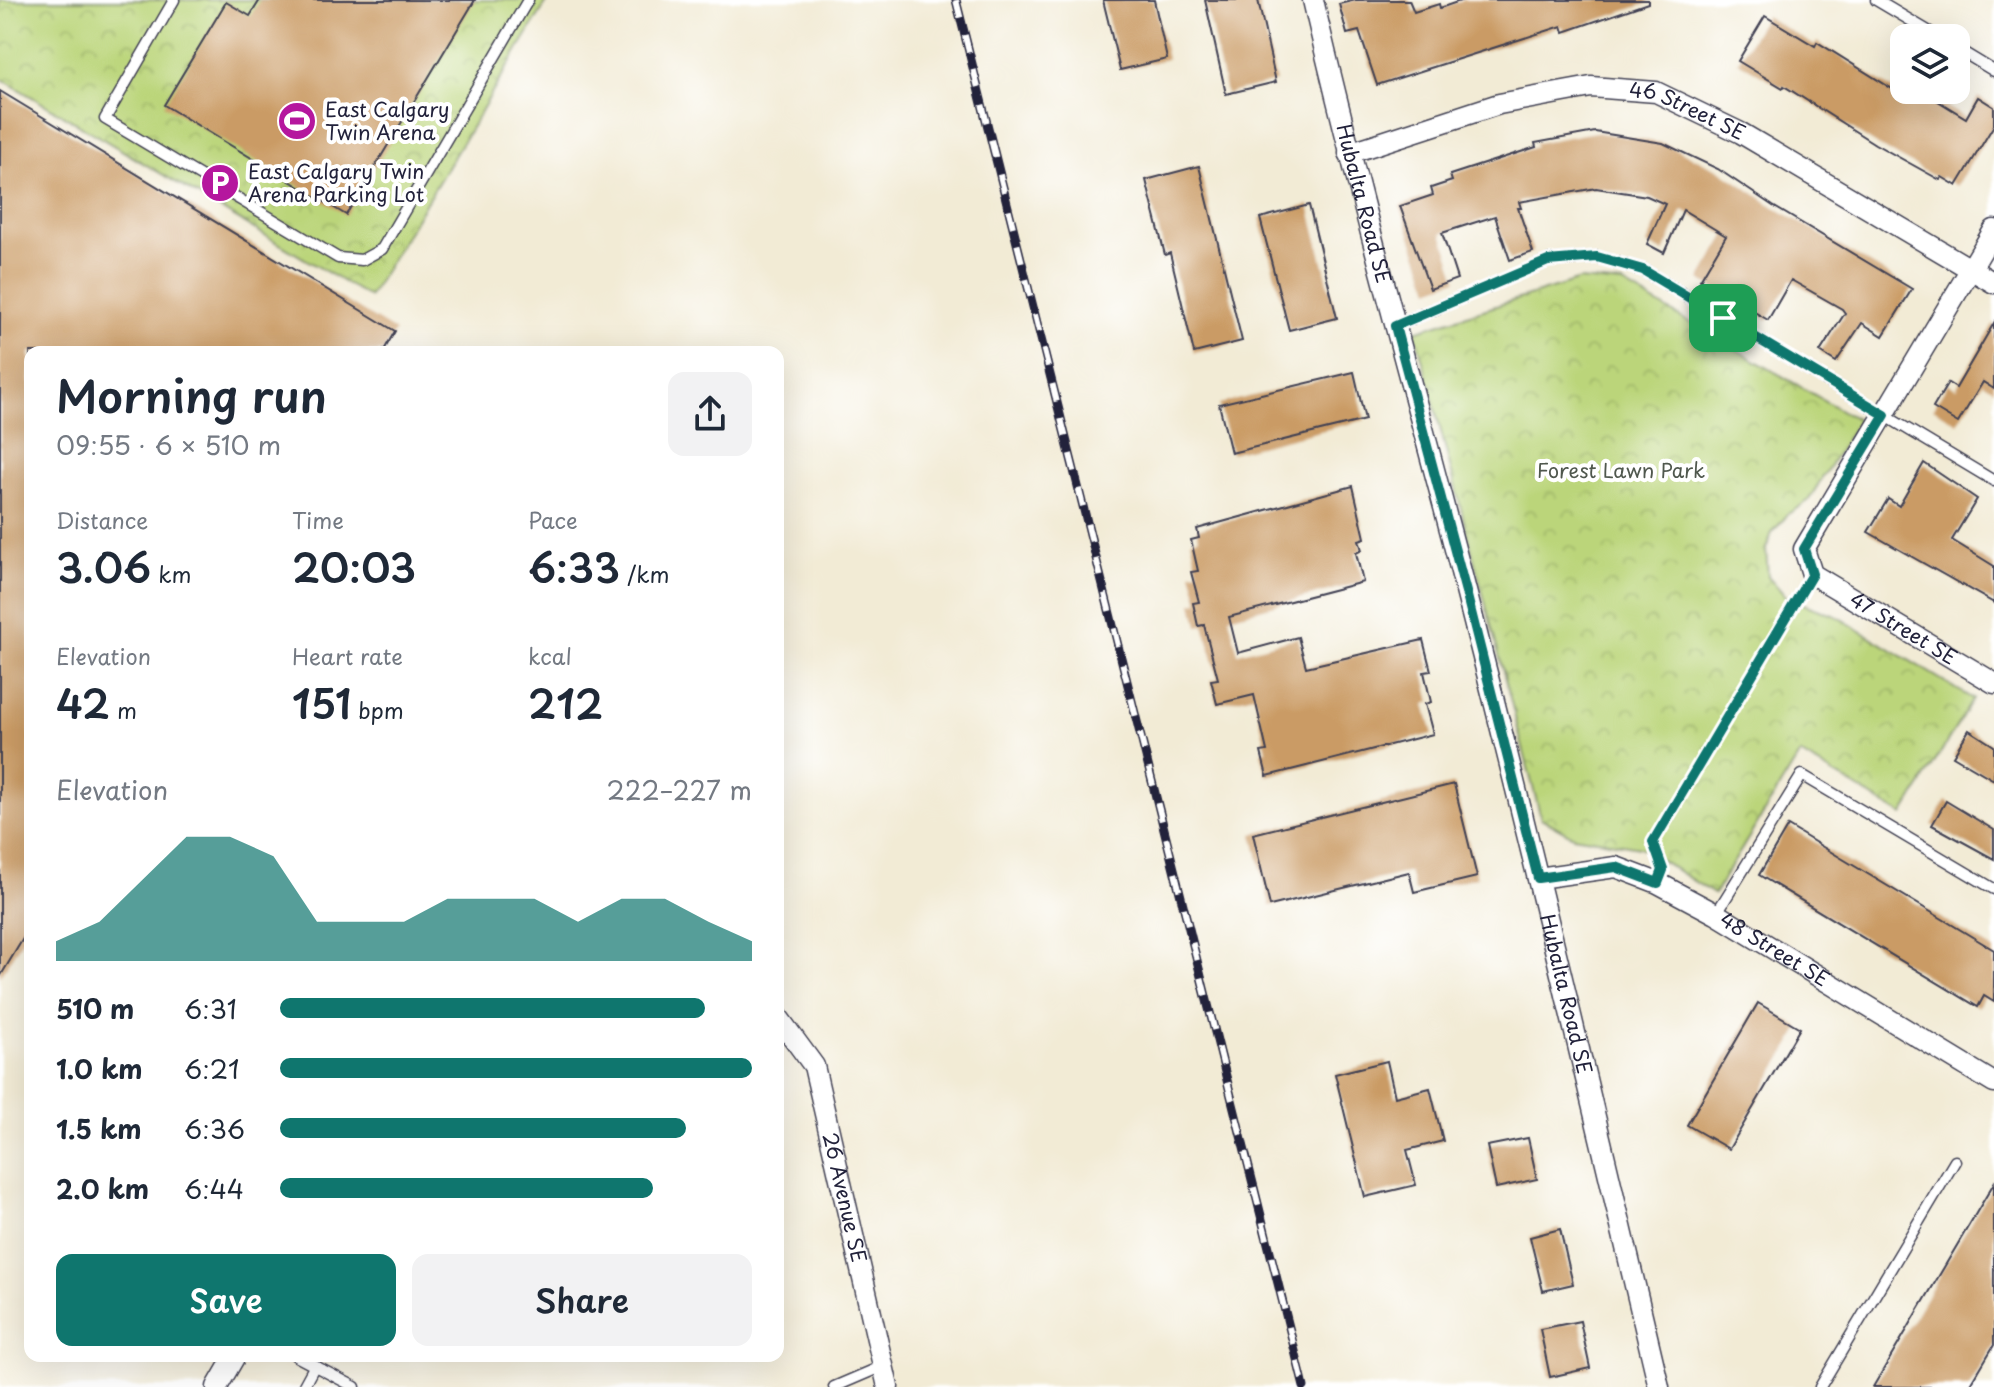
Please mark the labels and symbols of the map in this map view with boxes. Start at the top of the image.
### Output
street label: 46 Street SE [1628,74,1751,147]
place label: East Calgary Twin Arena [325,94,450,147]
sports icon: East Calgary Twin Arena [276,100,318,142]
street label: Hubalta Road SE [1329,121,1400,287]
place label: East Calgary Twin Arena Parking Lot [248,156,424,209]
parking icon: East Calgary Twin Arena Parking Lot [199,162,241,204]
pin [1689,284,1757,352]
park label: Forest Lawn Park [1537,455,1705,485]
street label: 47 Street SE [1844,584,1963,672]
street label: 48 Street SE [1715,904,1836,994]
street label: Hubalta Road SE [1533,911,1600,1077]
street label: 26 Avenue SE [816,1129,875,1266]

